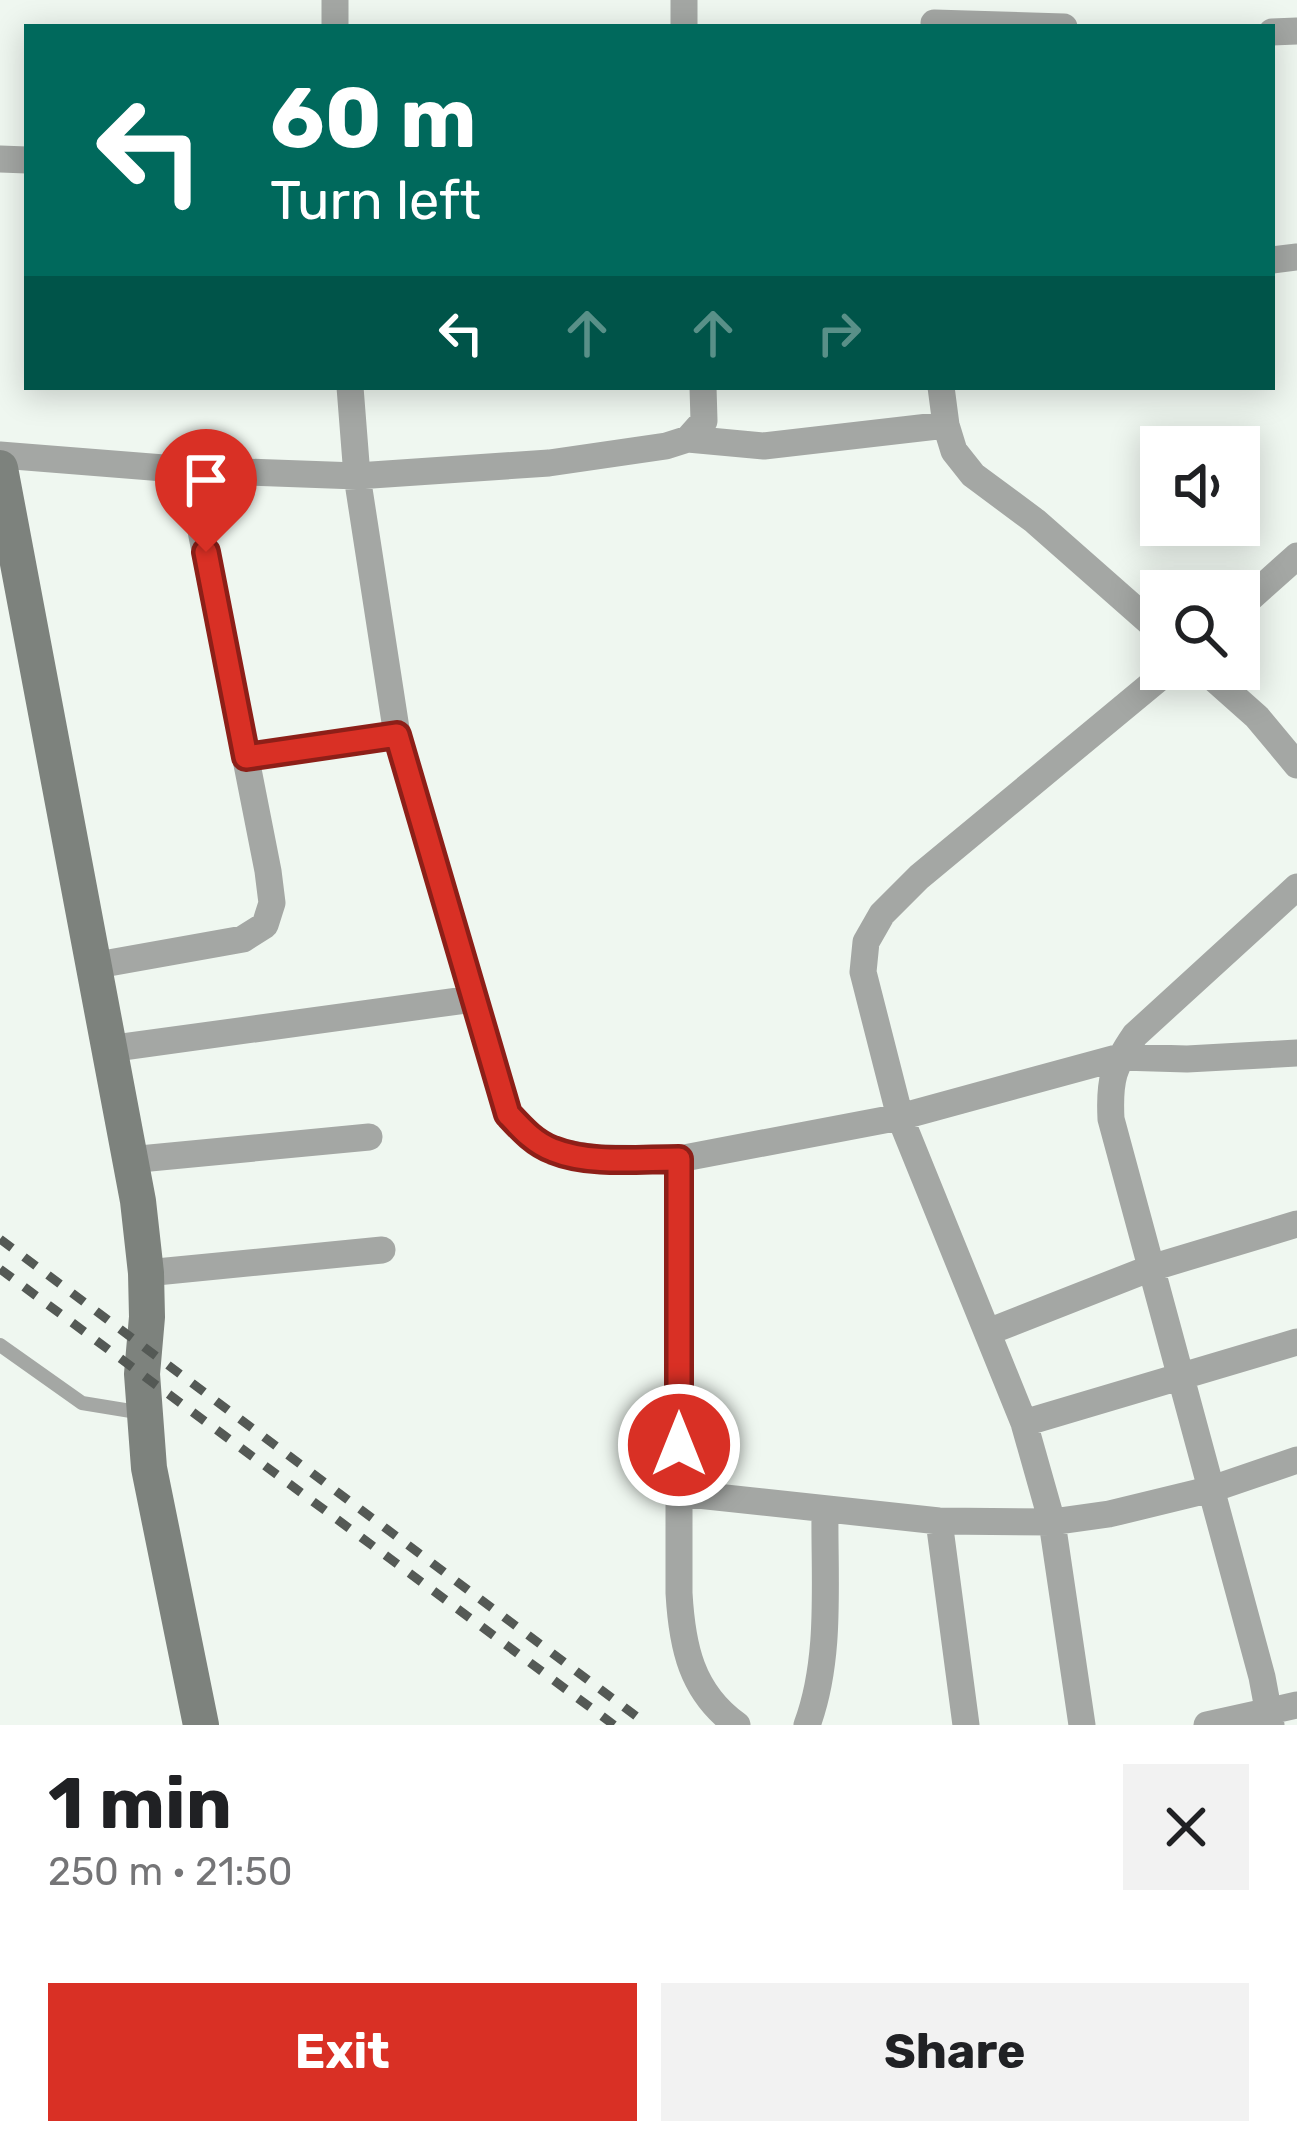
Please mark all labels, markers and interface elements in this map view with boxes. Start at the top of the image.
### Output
text: 60 m [270,68,477,168]
icon: left [72,72,228,228]
text: Turn left [270,169,481,233]
icon: left [428,300,494,366]
icon: ahead [554,300,620,366]
icon: ahead [680,300,746,366]
icon: right [806,300,872,366]
map controls [1140,426,1260,690]
button: sound [1140,426,1260,546]
pin [155,429,257,552]
icon: arrive [173,447,239,513]
button: search [1140,570,1260,690]
position arrow [616,1382,742,1508]
text: 1 min [48,1761,232,1846]
button: close [1123,1764,1249,1890]
text: 250 m · 21:50 [48,1849,293,1895]
button: Exit [48,1983,637,2121]
button: Share [661,1983,1249,2121]

